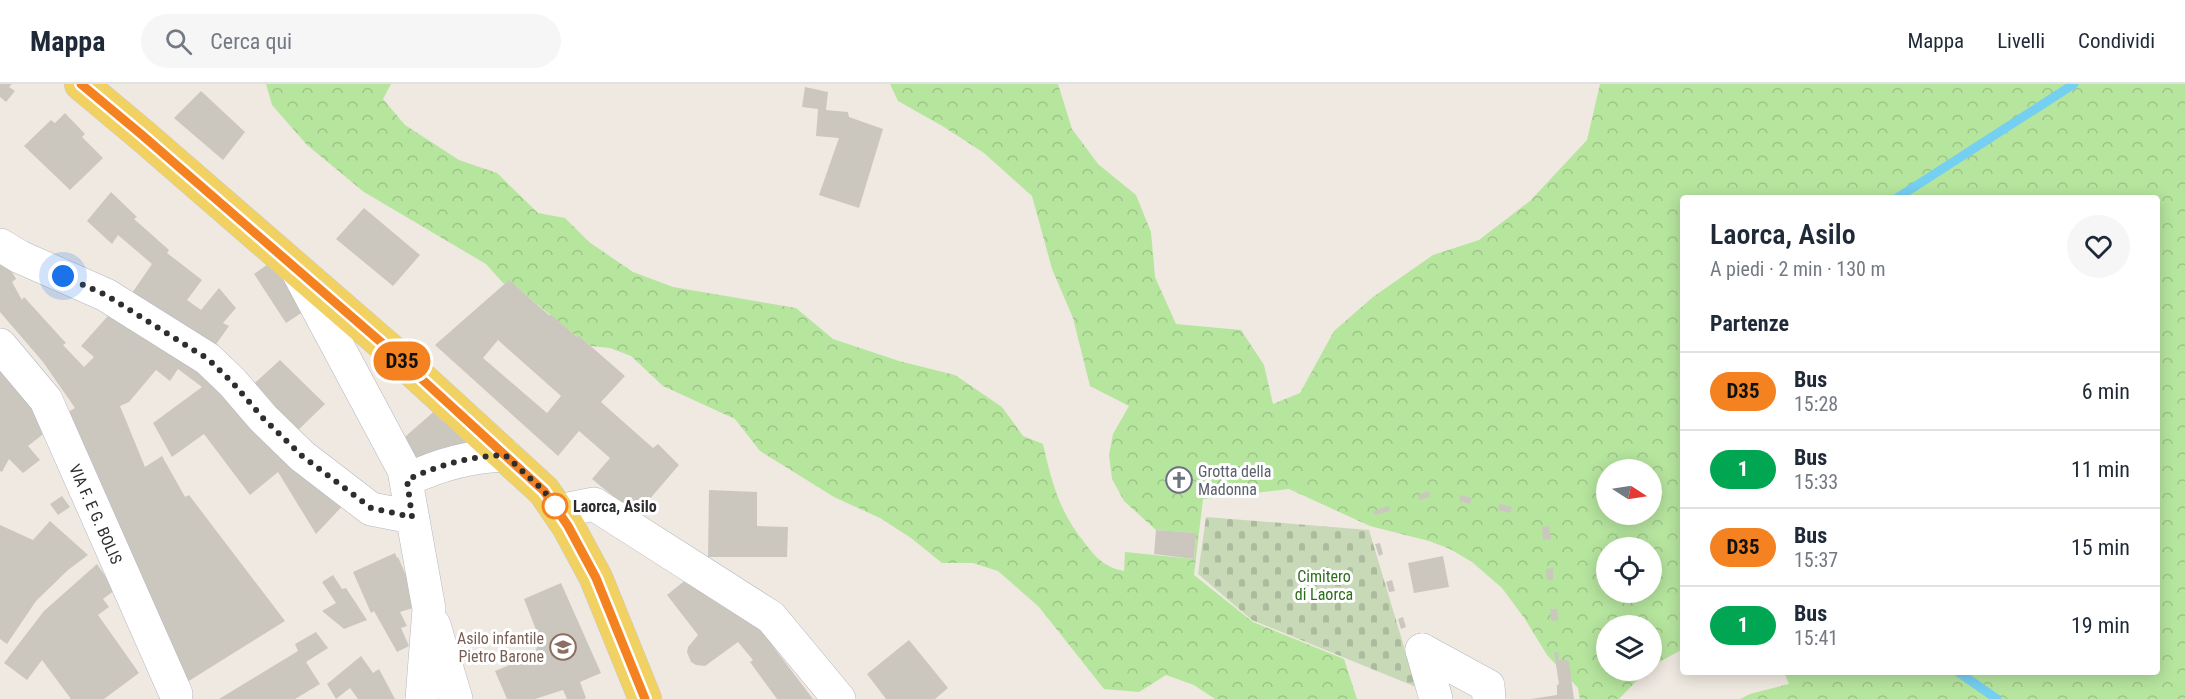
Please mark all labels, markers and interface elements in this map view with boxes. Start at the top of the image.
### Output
search box [141,14,561,68]
text: Mappa [30,25,105,58]
icon: search [162,25,195,58]
text: Cerca qui [210,29,292,54]
text: Mappa [1907,29,1964,53]
text: Livelli [1997,29,2045,53]
text: Condividi [2078,29,2155,53]
button: heart [2067,215,2130,278]
text: Laorca, Asilo [1710,218,1856,251]
text: A piedi · 2 min · 130 m [1710,257,1886,281]
your location [48,261,78,291]
text: Partenze [1710,311,1789,336]
line badge: D35 [368,342,436,380]
text: D35 [385,349,419,373]
text: Bus [1794,367,1827,392]
text: D35 [1726,379,1760,403]
text: 6 min [2082,379,2130,404]
text: 15:28 [1794,392,1838,416]
text: Bus [1794,445,1827,470]
text: 1 [1738,457,1748,481]
text: 11 min [2071,457,2130,482]
north arrow [1596,459,1662,525]
map controls [1596,459,1662,681]
street label: VIA F. E G. BOLIS [65,461,126,567]
place label: Grotta della Madonna [1198,462,1271,499]
church icon: Grotta della Madonna [1164,465,1194,495]
text: 15:33 [1794,470,1838,494]
marker: Laorca, Asilo [542,493,568,519]
place label: Laorca, Asilo [573,497,657,516]
text: Bus [1794,523,1827,548]
text: D35 [1726,535,1760,559]
text: 15 min [2071,535,2130,560]
button: locate [1596,537,1662,603]
text: 15:37 [1794,548,1838,572]
park label: Cimitero di Laorca [1295,567,1353,604]
text: Bus [1794,601,1827,626]
text: 1 [1738,613,1748,637]
text: 19 min [2071,613,2130,638]
button: layers [1596,615,1662,681]
text: 15:41 [1794,626,1838,650]
place label: Asilo infantile Pietro Barone [457,629,544,666]
school or university icon: Asilo infantile Pietro Barone [548,632,578,662]

